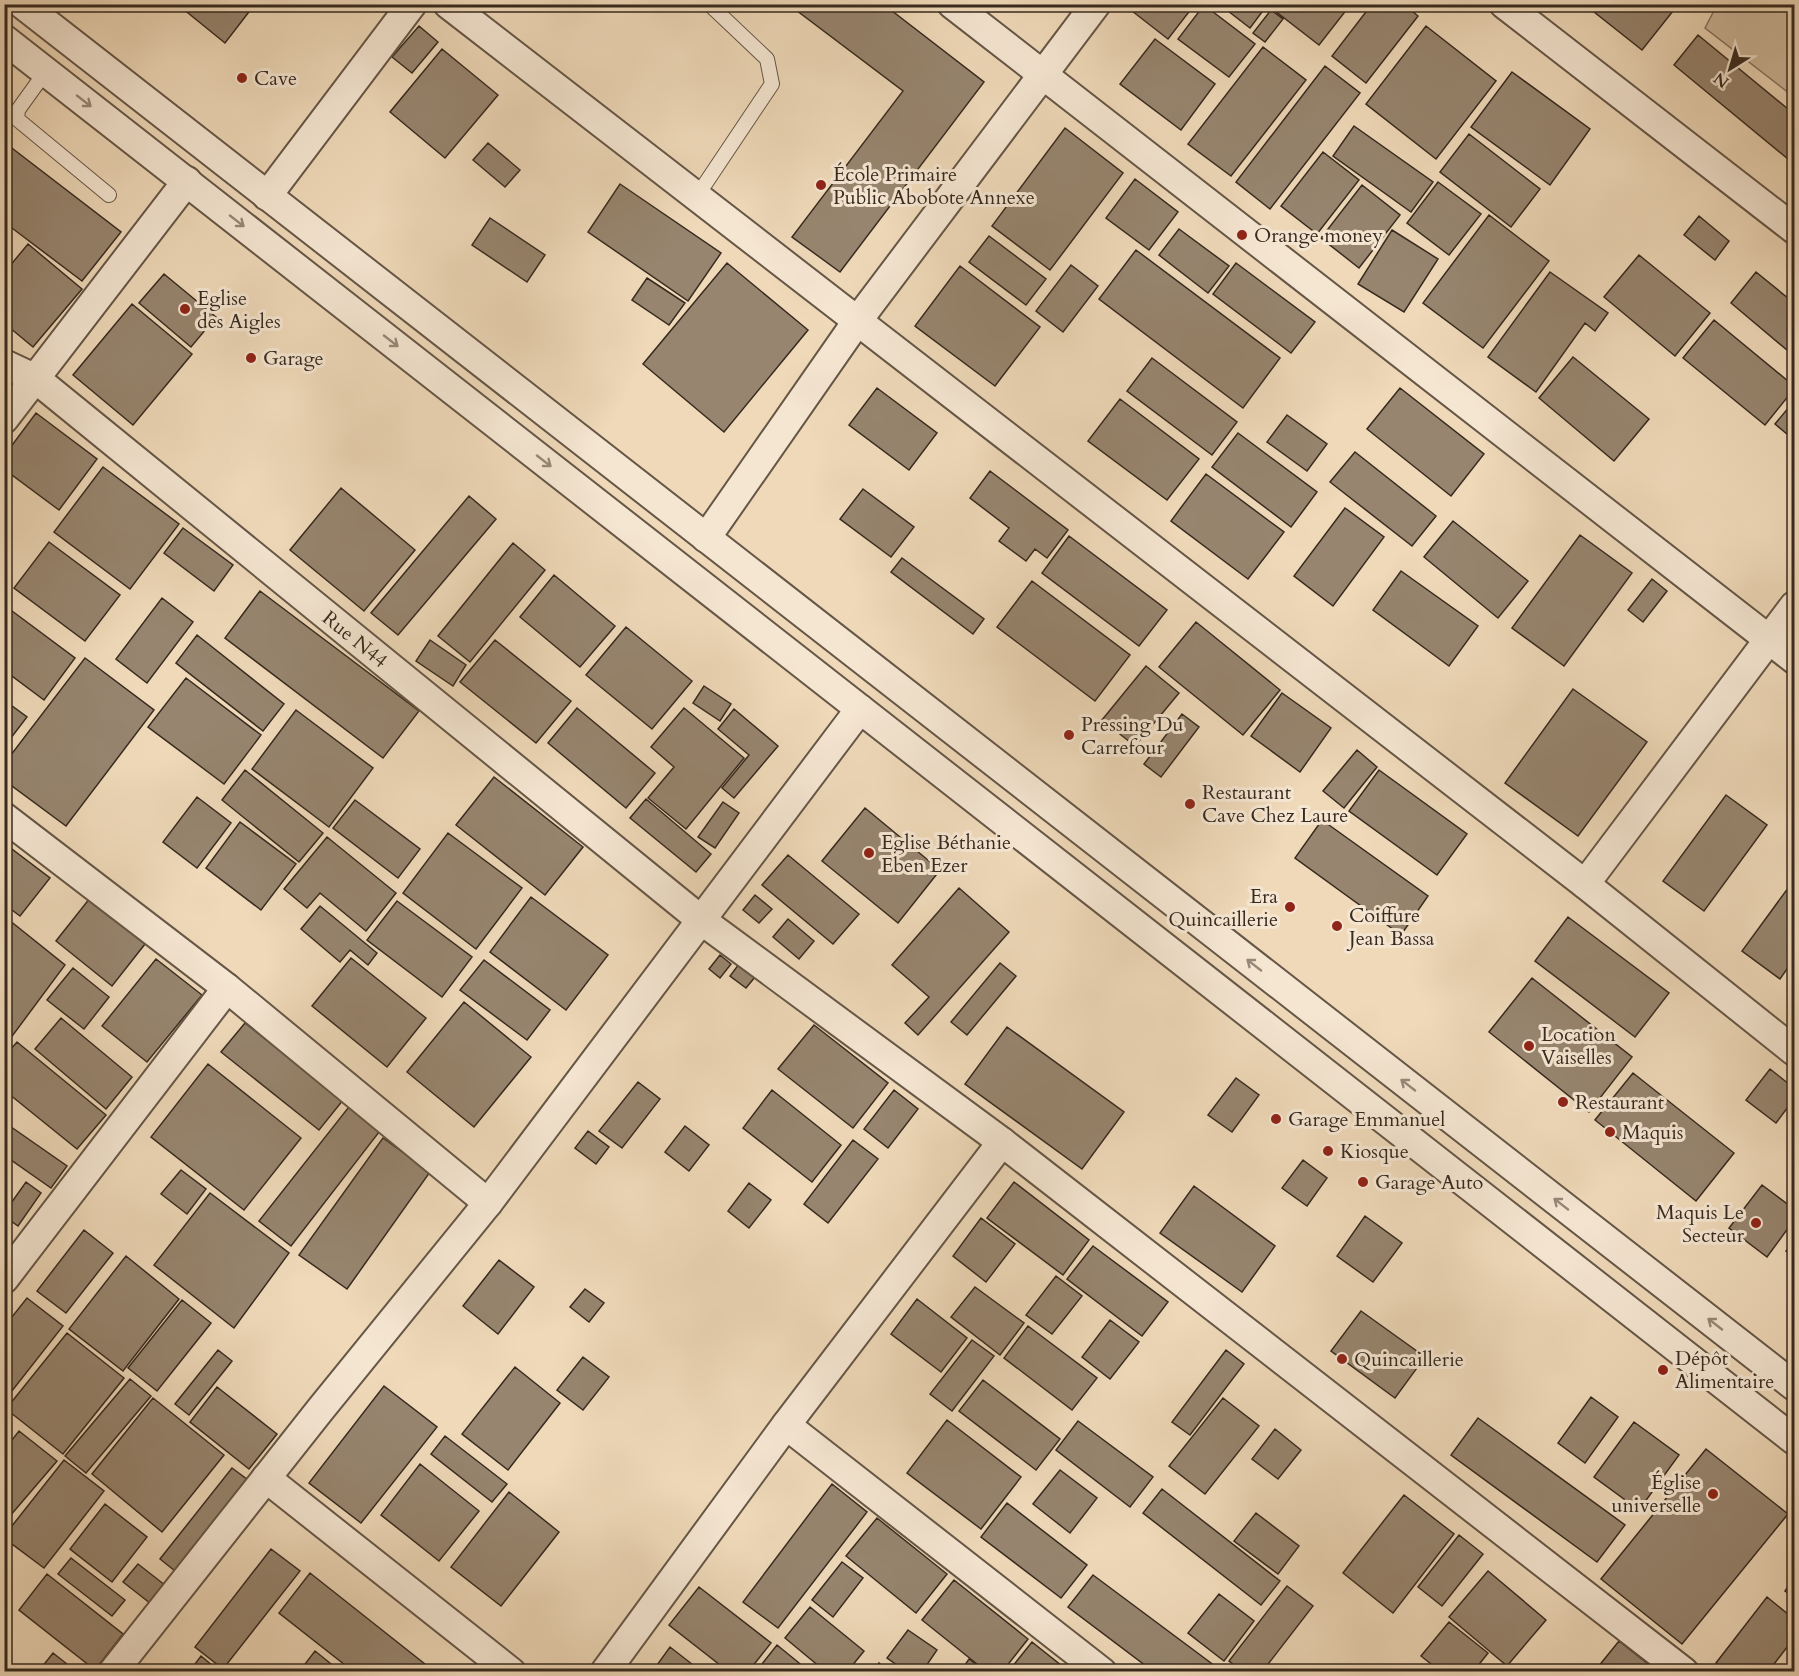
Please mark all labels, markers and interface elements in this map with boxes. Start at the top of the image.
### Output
north arrow [1700,39,1760,99]
place label: Cave [254,65,297,92]
text: N [1709,67,1734,93]
marker: Cave [235,71,249,85]
one-way arrow [75,94,91,107]
place label: École Primaire Public Abobote Annexe [833,161,1035,211]
marker: École Primaire Public Abobote Annexe [814,178,828,192]
one-way arrow [229,214,245,227]
place label: Orange money [1254,222,1383,249]
marker: Orange money [1235,228,1249,242]
place label: Eglise des Aigles [197,285,281,335]
marker: Eglise des Aigles [178,302,192,316]
one-way arrow [382,335,398,348]
place label: Garage [263,345,324,372]
marker: Garage [244,351,258,365]
one-way arrow [536,455,552,468]
street label: Rue N44 [317,604,393,674]
place label: Pressing Du Carrefour [1081,711,1183,761]
marker: Pressing Du Carrefour [1062,728,1076,742]
place label: Restaurant Cave Chez Laure [1202,779,1348,829]
marker: Restaurant Cave Chez Laure [1183,797,1197,811]
place label: Eglise Béthanie Eben Ezer [881,829,1011,879]
marker: Eglise Béthanie Eben Ezer [862,846,876,860]
place label: Era Quincaillerie [1168,883,1278,933]
marker: Era Quincaillerie [1283,900,1297,914]
place label: Coiffure Jean Bassa [1346,902,1435,952]
marker: Coiffure Jean Bassa [1330,919,1344,933]
one-way arrow [1246,958,1262,971]
place label: Location Vaiselles [1541,1021,1616,1071]
marker: Location Vaiselles [1522,1039,1536,1053]
one-way arrow [1400,1078,1416,1091]
place label: Restaurant [1575,1089,1665,1116]
marker: Restaurant [1556,1095,1570,1109]
place label: Garage Emmanuel [1288,1106,1445,1133]
marker: Garage Emmanuel [1269,1112,1283,1126]
place label: Maquis [1622,1119,1683,1146]
marker: Maquis [1603,1125,1617,1139]
place label: Kiosque [1340,1138,1409,1165]
marker: Kiosque [1321,1144,1335,1158]
place label: Garage Auto [1375,1169,1484,1196]
marker: Garage Auto [1356,1175,1370,1189]
one-way arrow [1554,1198,1570,1211]
place label: Maquis Le Secteur [1656,1199,1745,1249]
marker: Maquis Le Secteur [1749,1216,1763,1230]
one-way arrow [1708,1318,1724,1331]
place label: Dépôt Alimentaire [1675,1345,1774,1395]
place label: Quincaillerie [1354,1346,1464,1373]
marker: Quincaillerie [1335,1352,1349,1366]
marker: Dépôt Alimentaire [1656,1363,1670,1377]
place label: Église universelle [1612,1469,1701,1519]
marker: Église universelle [1706,1487,1720,1501]

